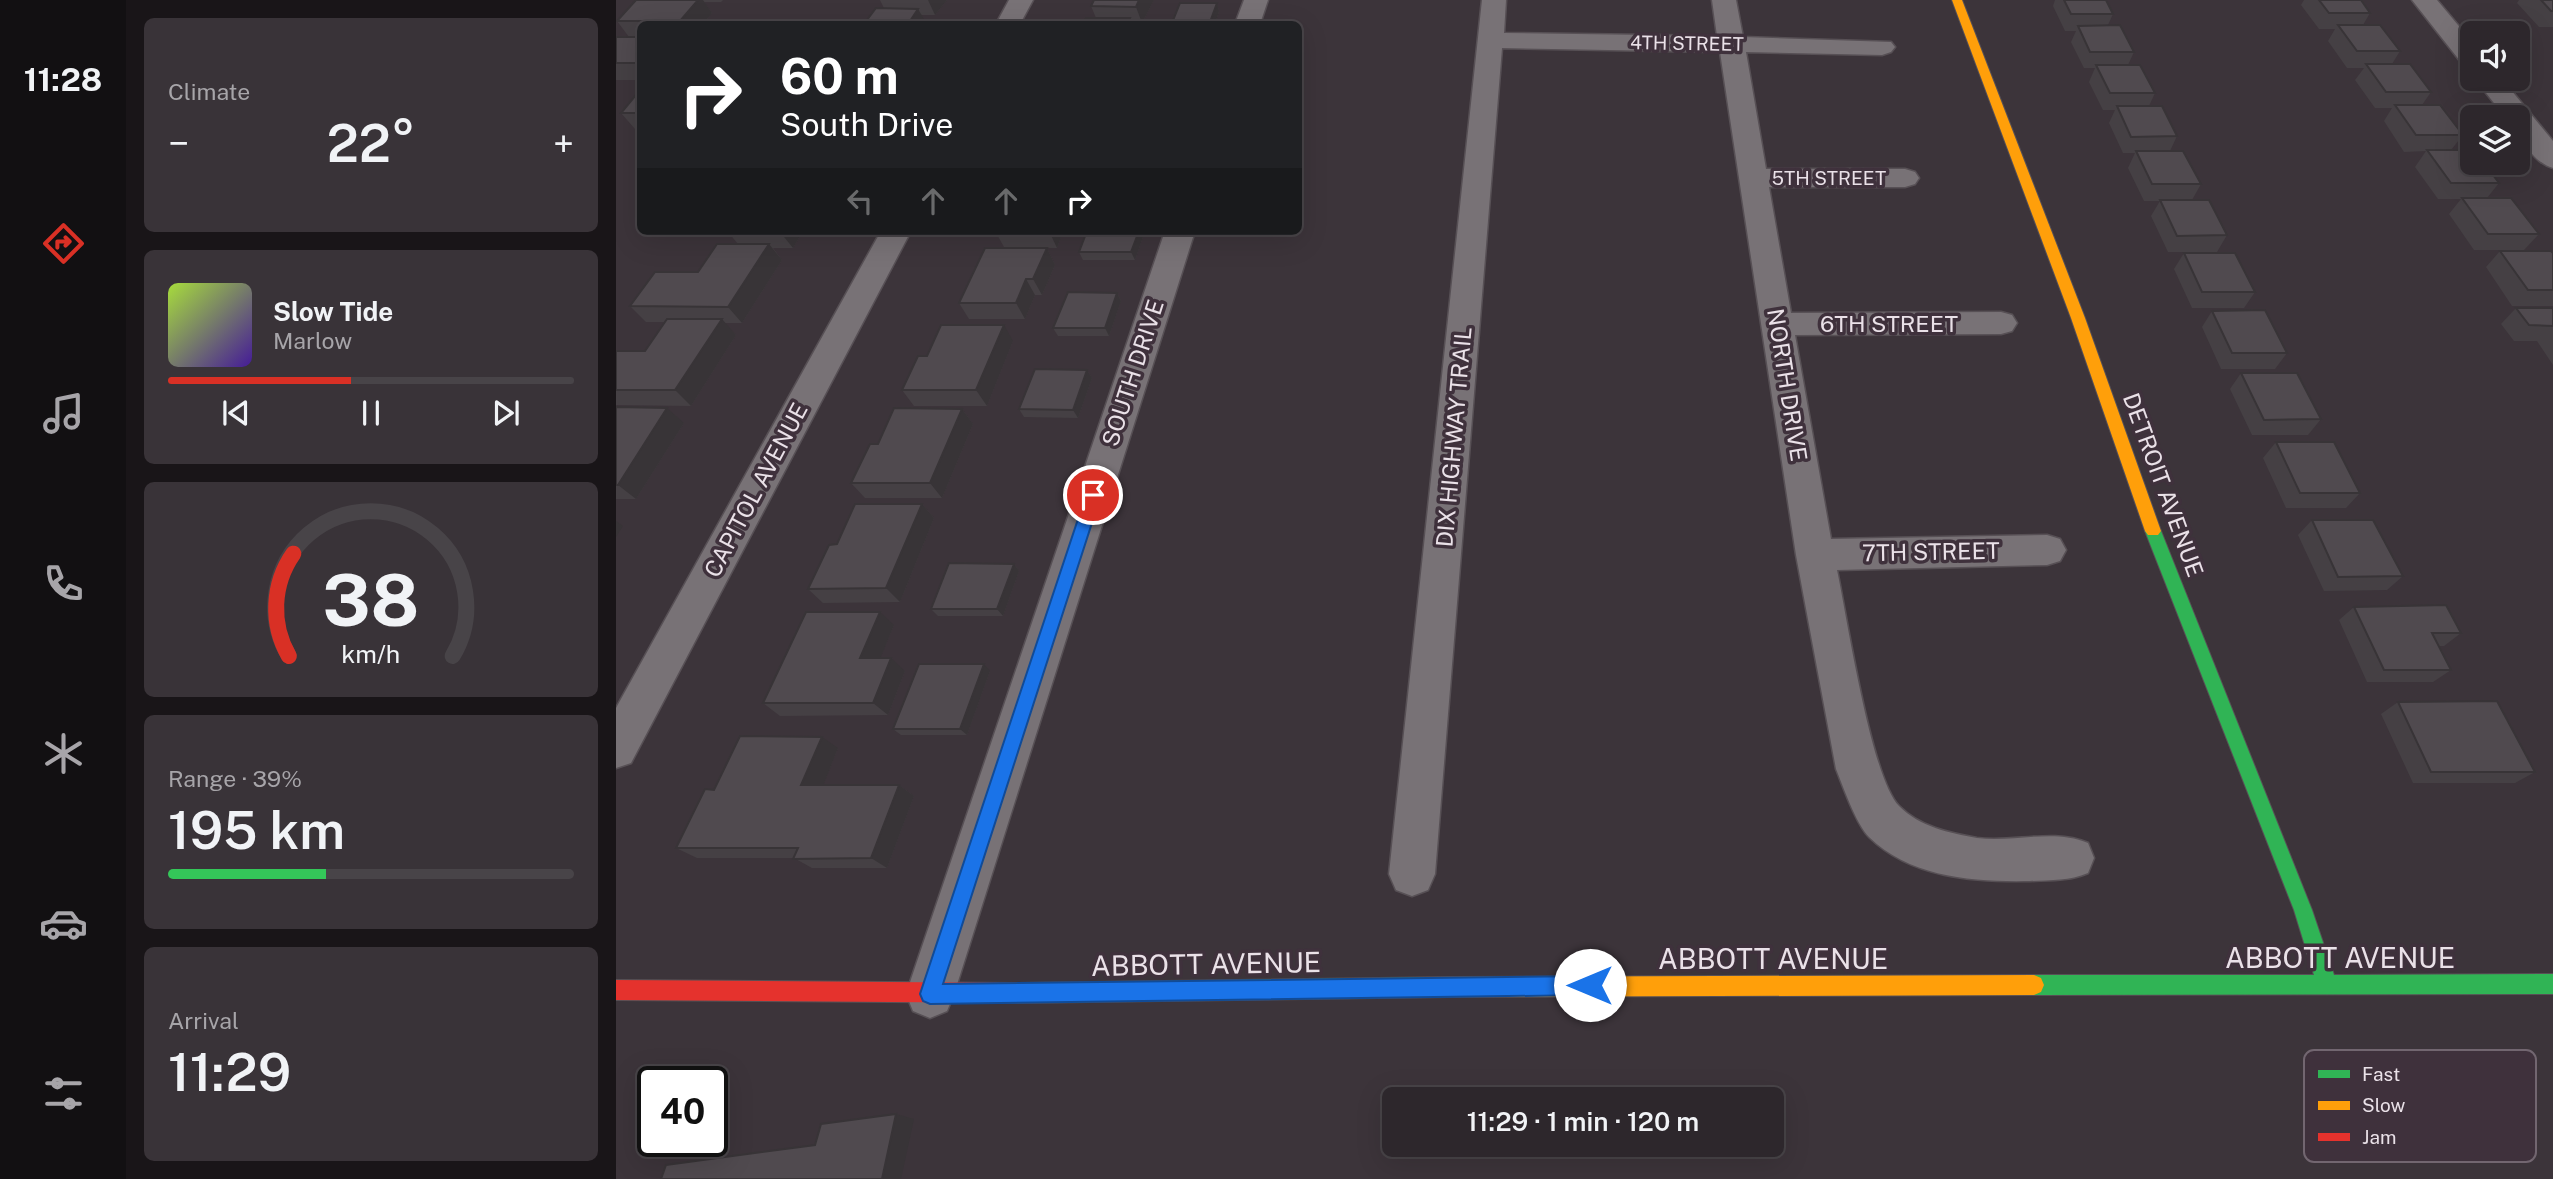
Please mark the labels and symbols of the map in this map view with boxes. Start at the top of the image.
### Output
street label: 4TH STREET [1630,31,1744,55]
street label: 5TH STREET [1772,167,1886,189]
street label: SOUTH DRIVE [1096,296,1169,449]
street label: NORTH DRIVE [1762,307,1813,463]
street label: 6TH STREET [1820,310,1958,337]
street label: DIX HIGHWAY TRAIL [1430,326,1477,548]
street label: DETROIT AVENUE [2118,389,2209,580]
street label: CAPITOL AVENUE [698,398,813,582]
pin [1063,465,1123,525]
street label: 7TH STREET [1862,537,2000,566]
street label: ABBOTT AVENUE [2225,941,2455,974]
street label: ABBOTT AVENUE [1658,942,1888,975]
street label: ABBOTT AVENUE [1091,945,1321,982]
position arrow [1553,948,1627,1022]
legend [2304,1050,2536,1162]
text: Fast [2362,1063,2400,1085]
speed limit sign: 40 [637,1066,728,1157]
text: Slow [2362,1094,2406,1116]
text: Jam [2362,1126,2396,1148]

